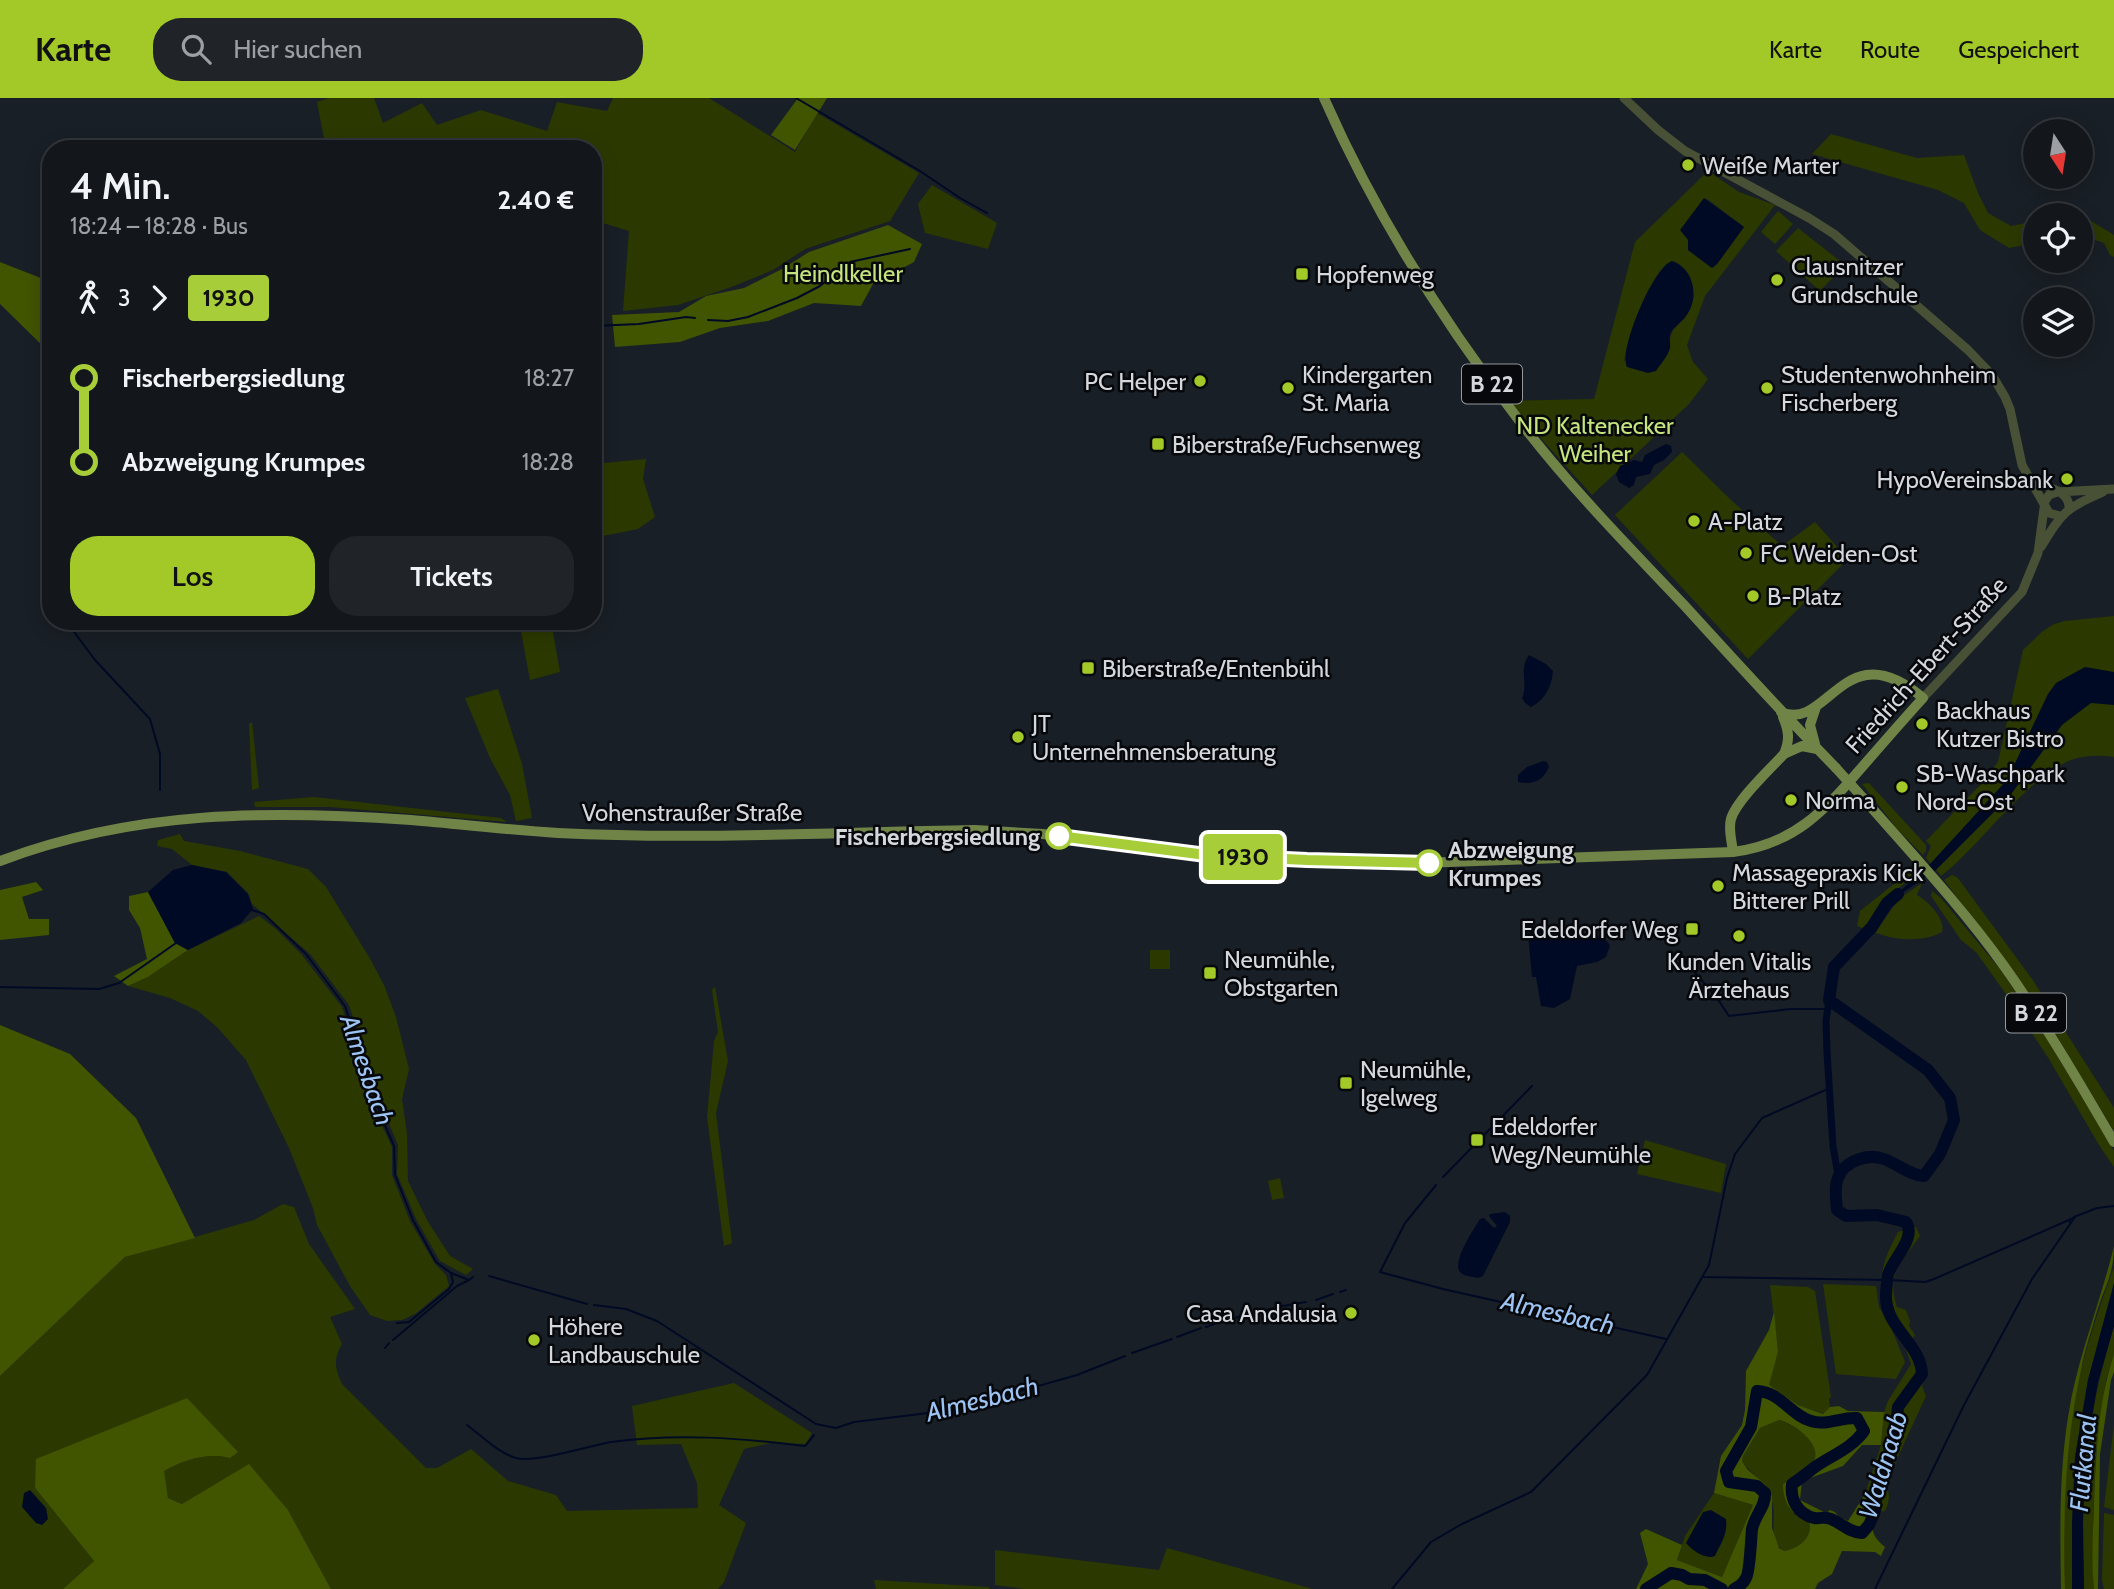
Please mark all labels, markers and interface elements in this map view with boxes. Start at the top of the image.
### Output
search box [153,18,643,81]
text: Karte [35,29,111,69]
icon: search [177,30,215,68]
text: Hier suchen [233,33,362,65]
text: Karte [1769,35,1822,64]
text: Route [1860,35,1920,64]
text: Gespeichert [1958,35,2079,64]
north arrow [2023,119,2093,189]
map controls [2023,119,2093,357]
place label: Weiße Marter [1702,151,1839,180]
marker: Weiße Marter [1680,157,1696,173]
text: 4 Min. [70,162,171,209]
text: 2.40 € [497,184,574,216]
button: locate [2023,203,2093,273]
text: 18:24 – 18:28 · Bus [70,212,248,240]
place label: Clausnitzer Grundschule [1791,252,1918,309]
park label: Heindlkeller [783,259,903,288]
place label: Hopfenweg [1316,260,1435,289]
marker: Hopfenweg [1294,266,1310,282]
marker: Clausnitzer Grundschule [1769,272,1785,288]
icon: walk [70,279,108,317]
icon: forward [140,279,178,317]
text: 1930 [202,283,255,312]
text: 3 [118,284,130,312]
button: layers [2023,287,2093,357]
place label: Kindergarten St. Maria [1302,360,1432,417]
place label: Studentenwohnheim Fischerberg [1781,360,1996,417]
text: Fischerbergsiedlung [122,362,344,394]
text: 18:27 [524,364,574,392]
road number: B 22 [1462,364,1522,404]
place label: PC Helper [1084,367,1186,396]
marker: PC Helper [1192,373,1208,389]
marker: Kindergarten St. Maria [1280,380,1296,396]
marker: Studentenwohnheim Fischerberg [1759,380,1775,396]
park label: ND Kaltenecker Weiher [1516,411,1674,468]
place label: Biberstraße/Fuchsenweg [1172,430,1421,459]
marker: Biberstraße/Fuchsenweg [1150,436,1166,452]
text: Abzweigung Krumpes [122,446,365,478]
text: 18:28 [522,448,574,476]
place label: HypoVereinsbank [1877,465,2053,494]
marker: HypoVereinsbank [2059,471,2075,487]
place label: A-Platz [1708,507,1783,536]
marker: A-Platz [1686,513,1702,529]
button: Los [70,536,315,616]
button: Tickets [329,536,574,616]
place label: FC Weiden-Ost [1760,539,1917,568]
marker: FC Weiden-Ost [1738,545,1754,561]
street label: Friedrich-Ebert-Straße [1839,571,2013,759]
place label: B-Platz [1767,582,1841,611]
marker: B-Platz [1745,588,1761,604]
place label: Biberstraße/Entenbühl [1102,654,1330,683]
marker: Biberstraße/Entenbühl [1080,660,1096,676]
place label: Backhaus Kutzer Bistro [1936,696,2064,753]
place label: JT Unternehmensberatung [1031,709,1277,766]
marker: Backhaus Kutzer Bistro [1914,716,1930,732]
marker: JT Unternehmensberatung [1010,729,1026,745]
place label: SB-Waschpark Nord-Ost [1916,759,2065,816]
marker: SB-Waschpark Nord-Ost [1894,779,1910,795]
place label: Norma [1805,786,1875,815]
marker: Norma [1783,792,1799,808]
street label: Vohenstraußer Straße [582,798,802,827]
place label: Fischerbergsiedlung [835,822,1040,851]
marker: Fischerbergsiedlung [1046,823,1072,849]
line badge: 1930 [1194,834,1292,880]
place label: Abzweigung Krumpes [1448,835,1574,892]
text: 1930 [1217,842,1269,871]
marker: Abzweigung Krumpes [1416,850,1442,876]
place label: Massagepraxis Kick Bitterer Prill [1732,858,1924,915]
marker: Massagepraxis Kick Bitterer Prill [1710,878,1726,894]
place label: Edeldorfer Weg [1521,915,1679,944]
marker: Edeldorfer Weg [1684,921,1700,937]
marker: Kunden Vitalis Ärztehaus [1731,928,1747,944]
place label: Neumühle, Obstgarten [1224,945,1338,1002]
place label: Kunden Vitalis Ärztehaus [1667,947,1811,1004]
marker: Neumühle, Obstgarten [1202,965,1218,981]
road number: B 22 [2006,994,2066,1032]
water label: Almesbach [333,1009,401,1130]
place label: Neumühle, Igelweg [1360,1055,1471,1112]
marker: Neumühle, Igelweg [1338,1075,1354,1091]
place label: Edeldorfer Weg/Neumühle [1491,1112,1651,1169]
marker: Edeldorfer Weg/Neumühle [1469,1132,1485,1148]
water label: Almesbach [1497,1284,1618,1342]
place label: Casa Andalusia [1186,1299,1337,1328]
marker: Casa Andalusia [1343,1305,1359,1321]
place label: Höhere Landbauschule [548,1312,700,1369]
marker: Höhere Landbauschule [526,1332,542,1348]
water label: Almesbach [921,1370,1042,1429]
water label: Waldnaab [1852,1407,1914,1523]
water label: Flutkanal [2063,1413,2103,1513]

